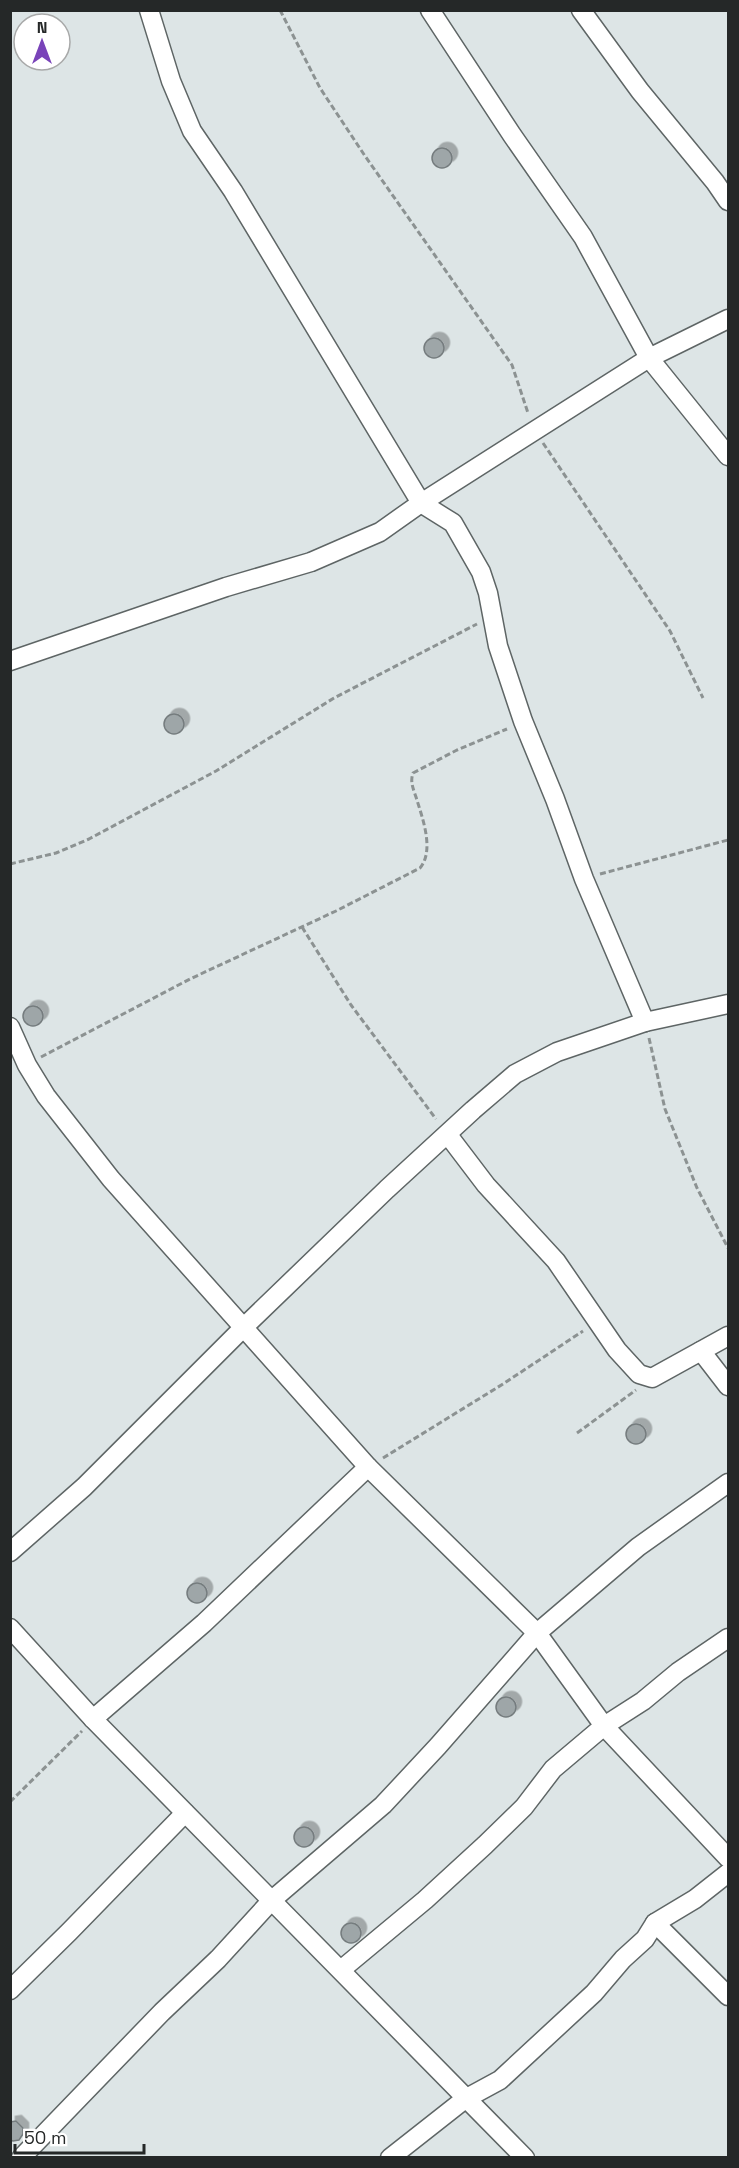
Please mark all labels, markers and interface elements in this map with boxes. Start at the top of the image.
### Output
north arrow [12,12,72,72]
text: N [37,17,47,38]
scale bar [15,2117,144,2155]
text: 50 m [24,2126,66,2149]

